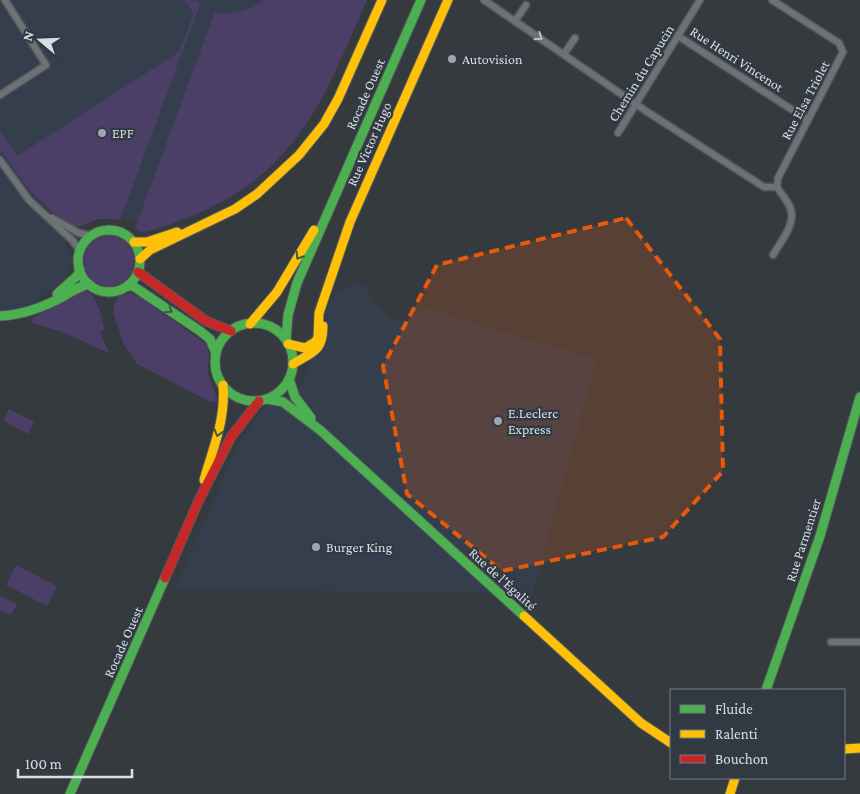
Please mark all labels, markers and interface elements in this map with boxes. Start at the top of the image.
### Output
north arrow [15,15,65,65]
street label: Chemin du Capucin [605,21,677,124]
street label: Rue Henri Vincenot [687,23,787,95]
text: N [19,28,37,43]
one-way arrow [533,31,543,40]
place label: Autovision [462,51,523,67]
marker: Autovision [446,53,458,65]
street label: Rocade Ouest [342,56,388,132]
street label: Rue Elsa Triolet [777,57,833,142]
street label: Rue Victor Hugo [343,99,395,189]
place label: EPF [112,125,134,141]
marker: EPF [96,127,108,139]
one-way arrow [295,250,305,259]
one-way arrow [164,304,173,313]
place label: E.Leclerc Express [508,405,558,437]
marker: E.Leclerc Express [492,415,504,427]
one-way arrow [213,428,223,436]
street label: Rue Parmentier [782,496,824,584]
place label: Burger King [326,539,392,555]
marker: Burger King [310,541,322,553]
street label: Rue de l'Égalité [466,544,540,614]
street label: Rocade Ouest [100,604,146,680]
legend [670,689,845,779]
text: Fluide [715,701,753,717]
text: Ralenti [715,726,758,742]
scale bar [18,746,131,778]
text: Bouchon [715,751,768,767]
text: 100 m [25,756,62,772]

